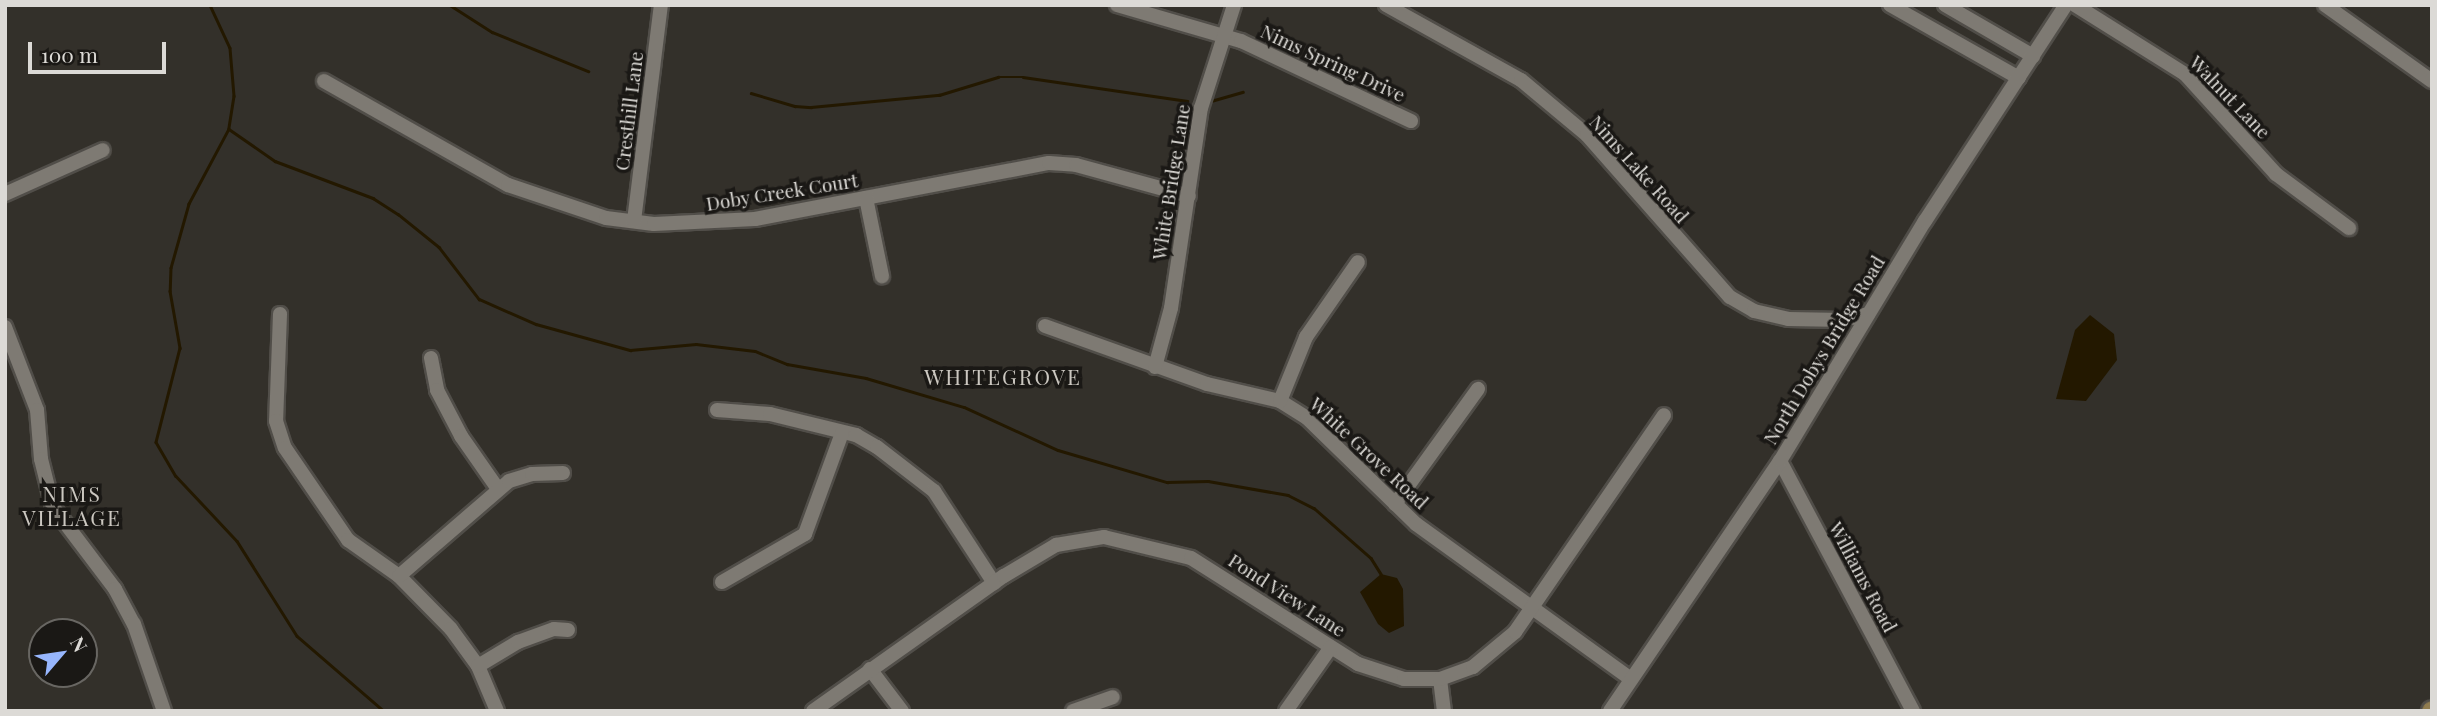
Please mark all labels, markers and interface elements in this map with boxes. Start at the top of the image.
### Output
street label: Nims Spring Drive [1257,20,1409,106]
scale bar [32,28,170,72]
text: 100 m [41,40,98,68]
street label: Cresthill Lane [610,50,648,172]
street label: Walnut Lane [2185,51,2275,143]
street label: White Bridge Lane [1147,102,1195,262]
street label: Nims Lake Road [1585,110,1693,228]
street label: Doby Creek Court [704,169,860,215]
street label: North Dobys Bridge Road [1759,252,1889,448]
district label: WHITEGROVE [925,363,1081,389]
street label: White Grove Road [1305,392,1433,514]
district label: NIMS VILLAGE [23,480,121,530]
street label: Williams Road [1824,518,1902,636]
street label: Pond View Lane [1224,548,1350,642]
north arrow [28,618,98,688]
text: N [65,631,94,656]

